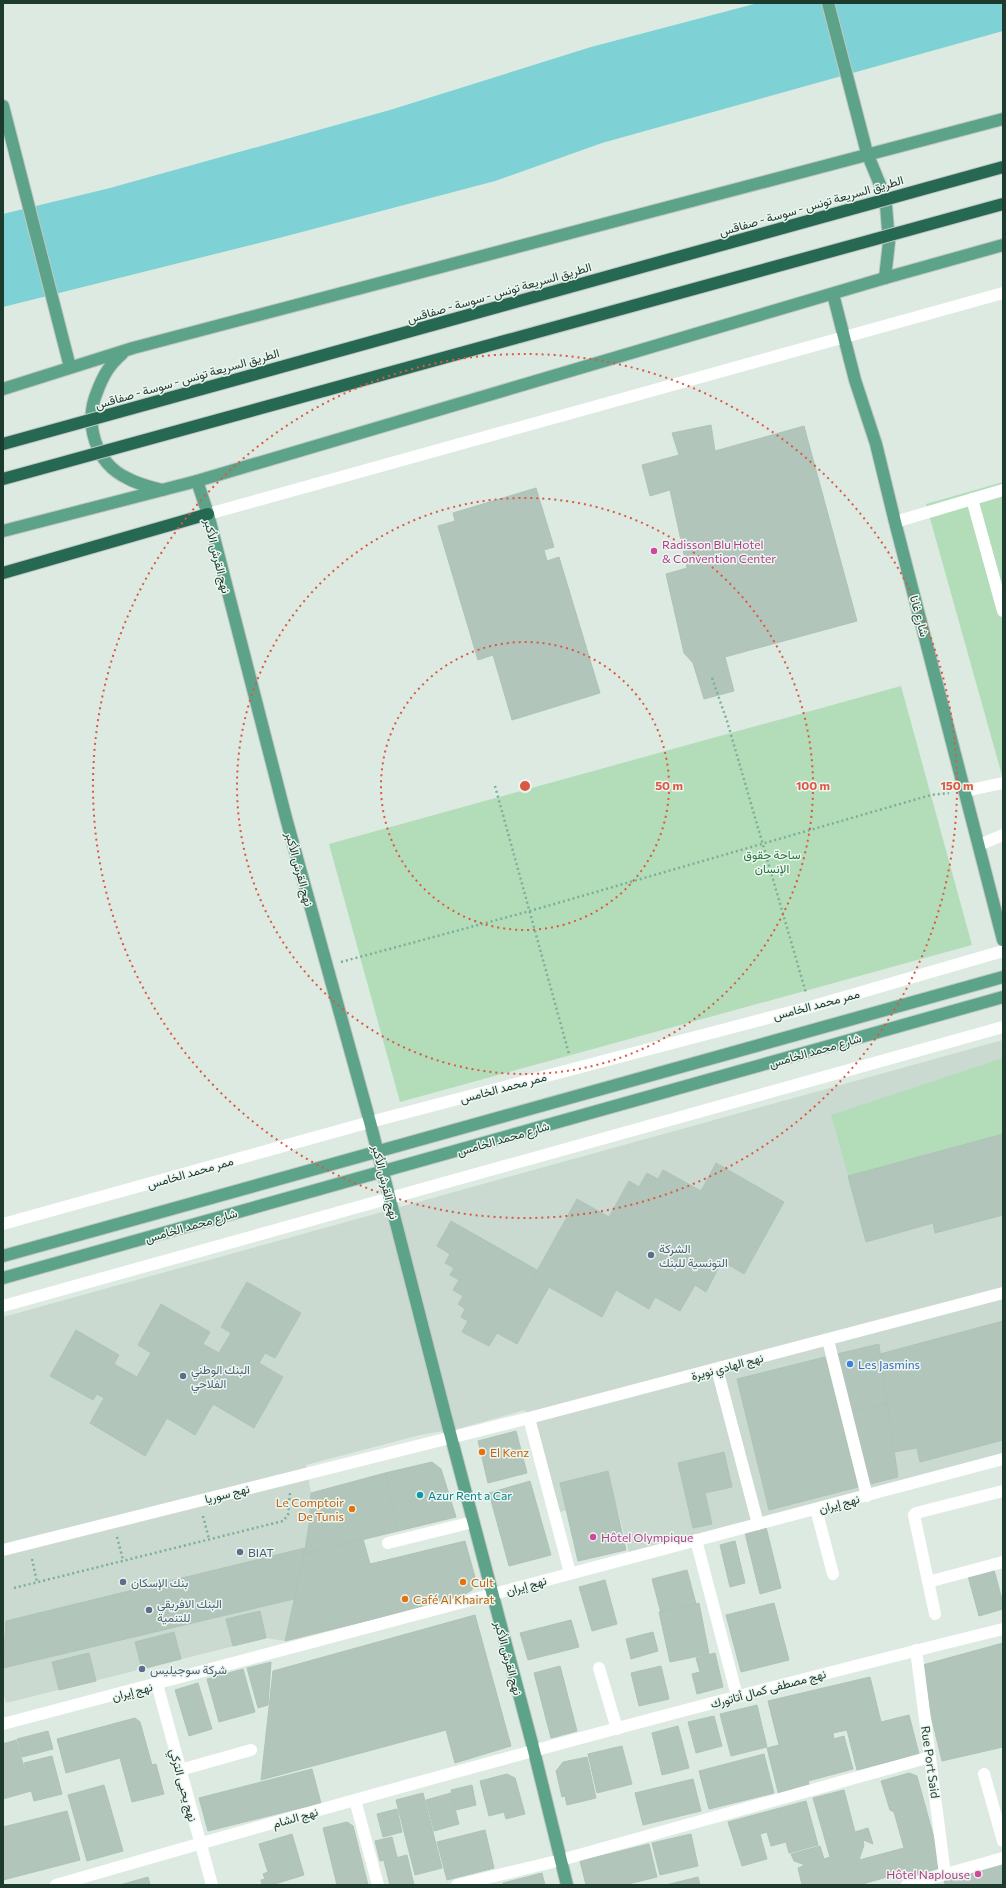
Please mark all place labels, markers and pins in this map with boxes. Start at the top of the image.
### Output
place label: Radisson Blu Hotel & Convention Center [662,537,776,565]
marker: Radisson Blu Hotel & Convention Center [649,546,659,556]
centre of rings [518,779,532,793]
place label: الشركة التونسية للبنك [659,1241,728,1271]
marker: الشركة التونسية للبنك [646,1250,656,1260]
place label: Les Jasmins [858,1357,920,1372]
marker: Les Jasmins [845,1359,855,1369]
place label: البنك الوطني الفلاحي [191,1362,250,1394]
marker: البنك الوطني الفلاحي [178,1371,188,1381]
place label: El Kenz [490,1445,529,1459]
marker: El Kenz [477,1447,487,1457]
place label: Azur Rent a Car [428,1488,512,1502]
marker: Azur Rent a Car [415,1490,425,1500]
place label: Le Comptoir De Tunis [276,1495,344,1523]
marker: Le Comptoir De Tunis [347,1504,357,1514]
place label: Hôtel Olympique [601,1530,693,1544]
marker: Hôtel Olympique [588,1532,598,1542]
place label: BIAT [248,1545,274,1559]
marker: BIAT [235,1547,245,1557]
place label: بنك الإسكان [131,1575,188,1591]
place label: Cult [471,1575,494,1589]
marker: بنك الإسكان [118,1577,128,1587]
marker: Cult [458,1577,468,1587]
place label: Café Al Khairat [413,1592,494,1606]
marker: Café Al Khairat [400,1594,410,1604]
place label: البنك الافريقي للتنمية [157,1596,222,1625]
marker: البنك الافريقي للتنمية [144,1605,154,1615]
place label: شركة سوجيليس [150,1662,227,1678]
marker: شركة سوجيليس [137,1664,147,1674]
place label: Hôtel Naplouse [886,1867,970,1881]
marker: Hôtel Naplouse [973,1869,983,1879]

